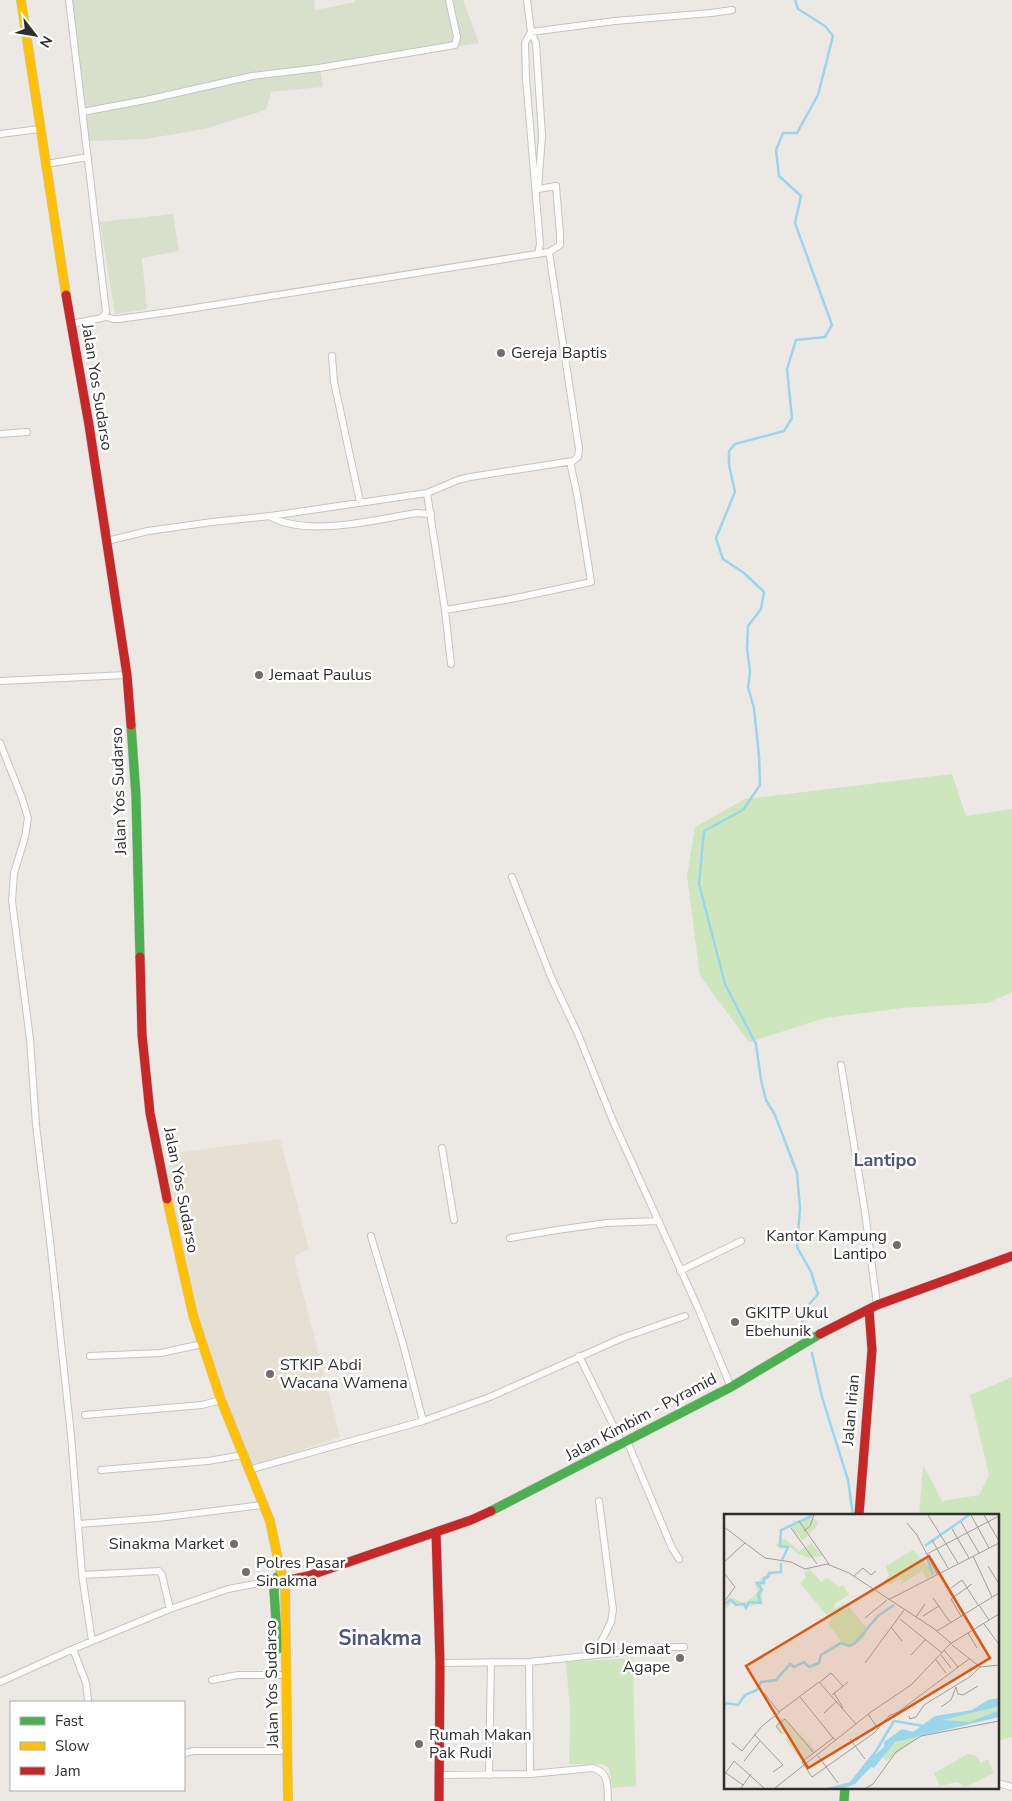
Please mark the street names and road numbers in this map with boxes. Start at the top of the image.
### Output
street label: Jalan Yos Sudarso [76,321,118,452]
street label: Jalan Yos Sudarso [106,727,132,856]
street label: Jalan Yos Sudarso [158,1124,204,1255]
street label: Jalan Kimbim - Pyramid [561,1368,721,1467]
street label: Jalan Irian [837,1374,865,1447]
street label: Jalan Yos Sudarso [260,1620,284,1749]

